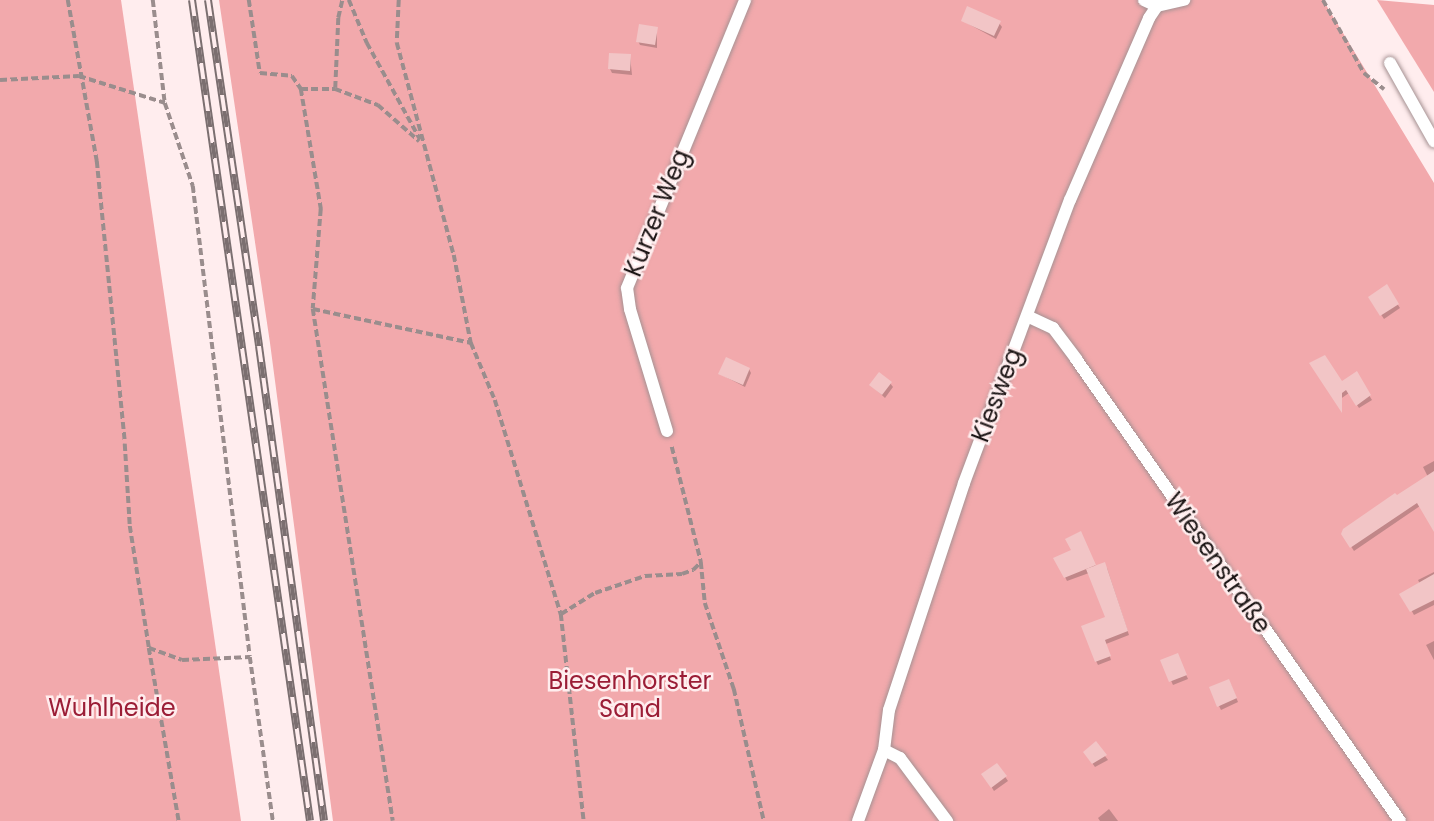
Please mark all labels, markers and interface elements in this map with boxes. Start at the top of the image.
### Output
street label: Kurzer Weg [618,145,696,281]
street label: Kiesweg [966,344,1028,446]
street label: Wiesenstraße [1159,487,1277,639]
park label: Biesenhorster Sand [548,667,712,723]
park label: Wuhlheide [48,694,176,722]

